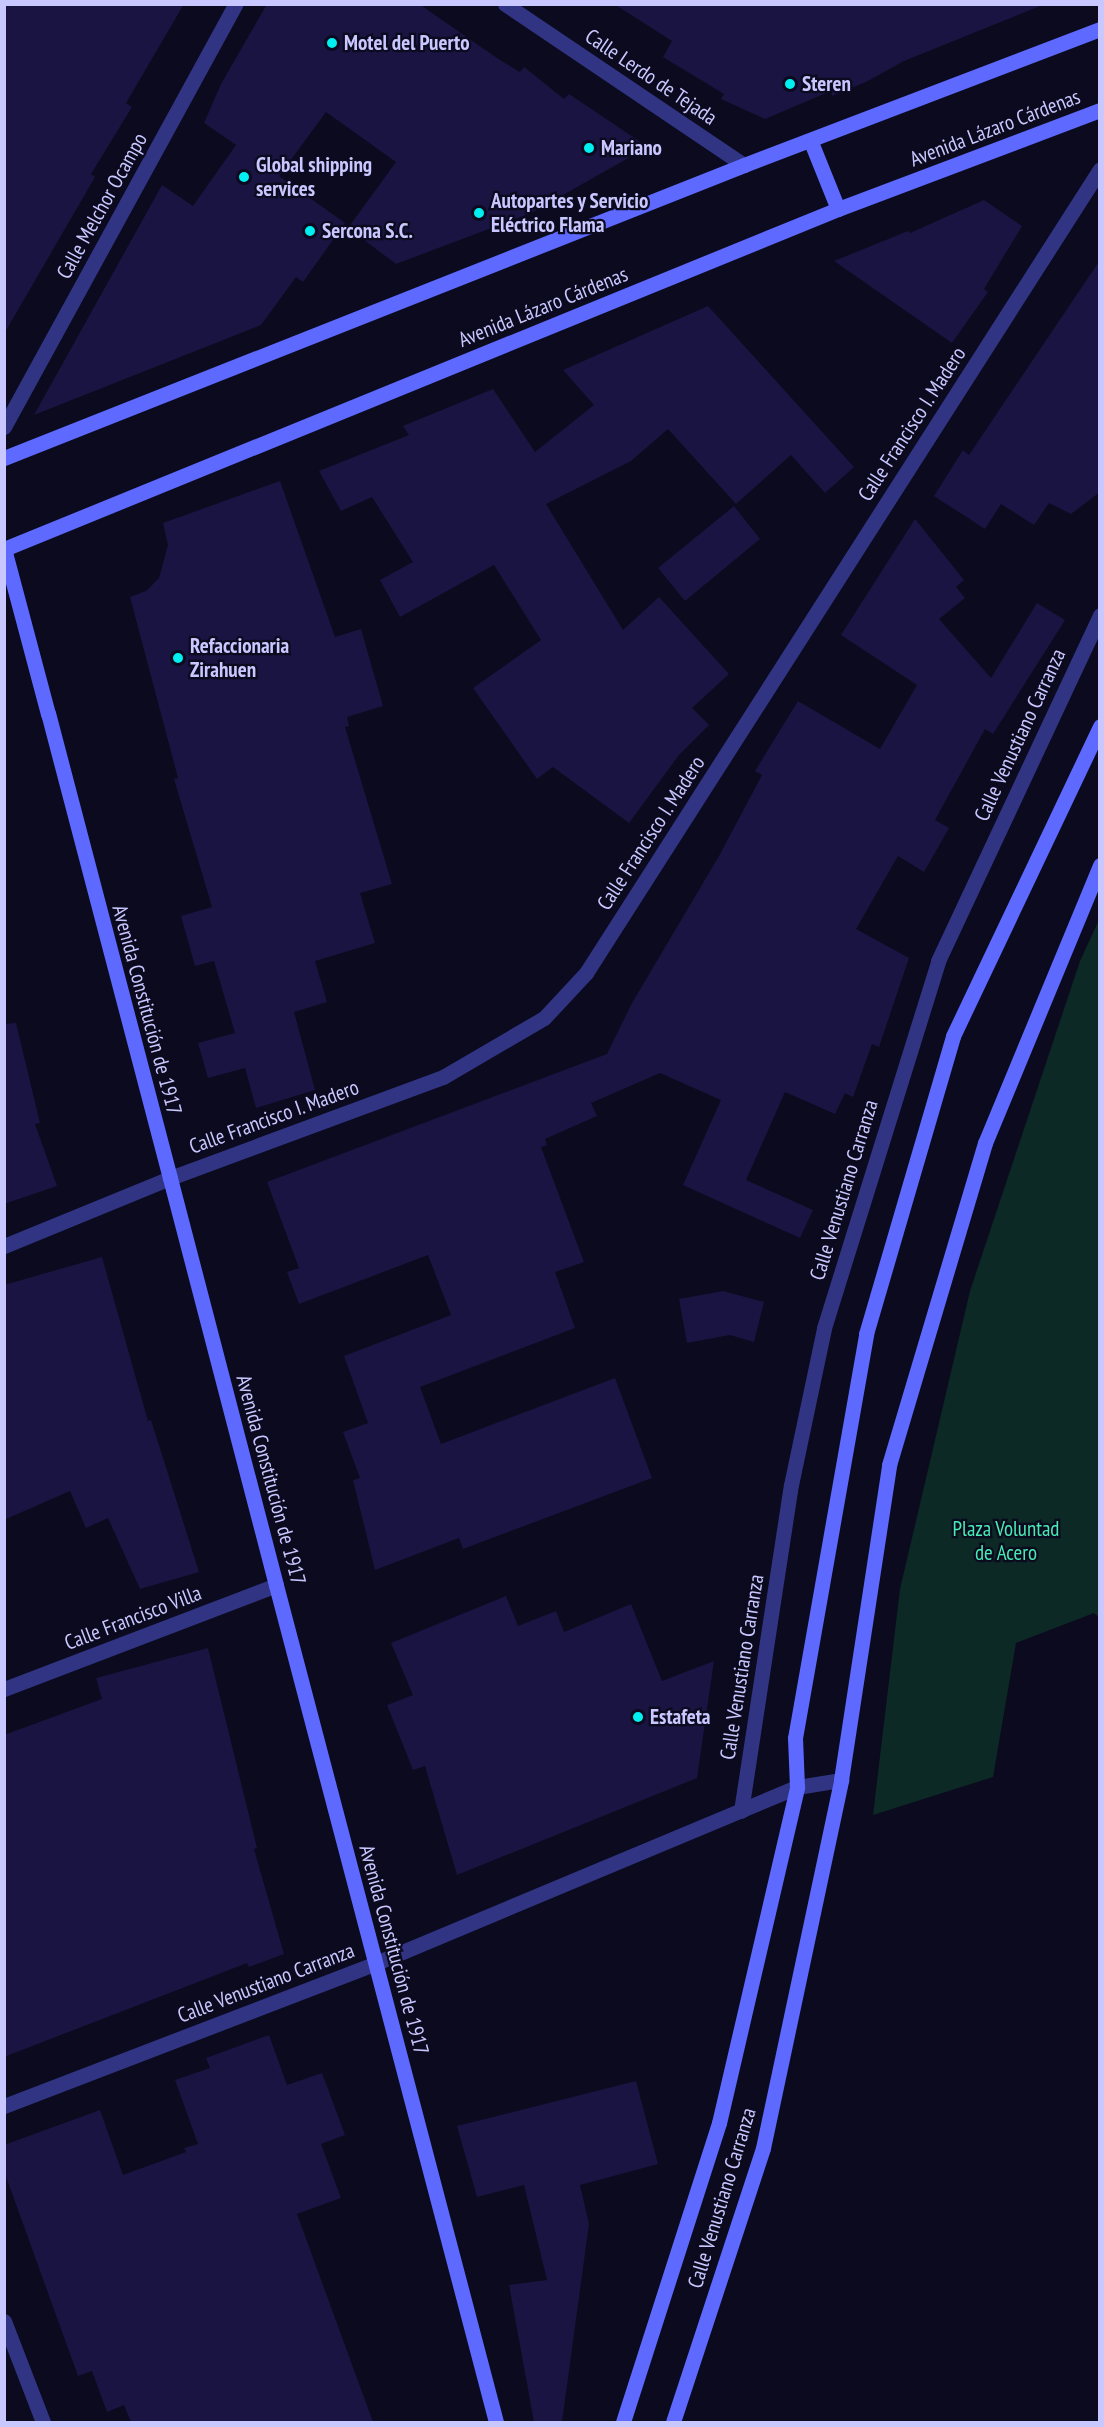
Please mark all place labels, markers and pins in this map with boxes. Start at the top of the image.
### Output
place label: Motel del Puerto [344,30,470,56]
marker: Motel del Puerto [325,36,339,50]
place label: Steren [802,71,851,97]
marker: Steren [783,77,797,91]
place label: Mariano [601,135,662,161]
marker: Mariano [582,141,596,155]
place label: Global shipping services [256,152,372,202]
marker: Global shipping services [237,170,251,184]
place label: Autopartes y Servicio Eléctrico Flama [491,188,649,238]
marker: Autopartes y Servicio Eléctrico Flama [472,206,486,220]
place label: Sercona S.C. [322,218,413,244]
marker: Sercona S.C. [303,224,317,238]
place label: Refaccionaria Zirahuen [190,633,289,683]
marker: Refaccionaria Zirahuen [171,651,185,665]
place label: Estafeta [650,1704,711,1730]
marker: Estafeta [631,1710,645,1724]

